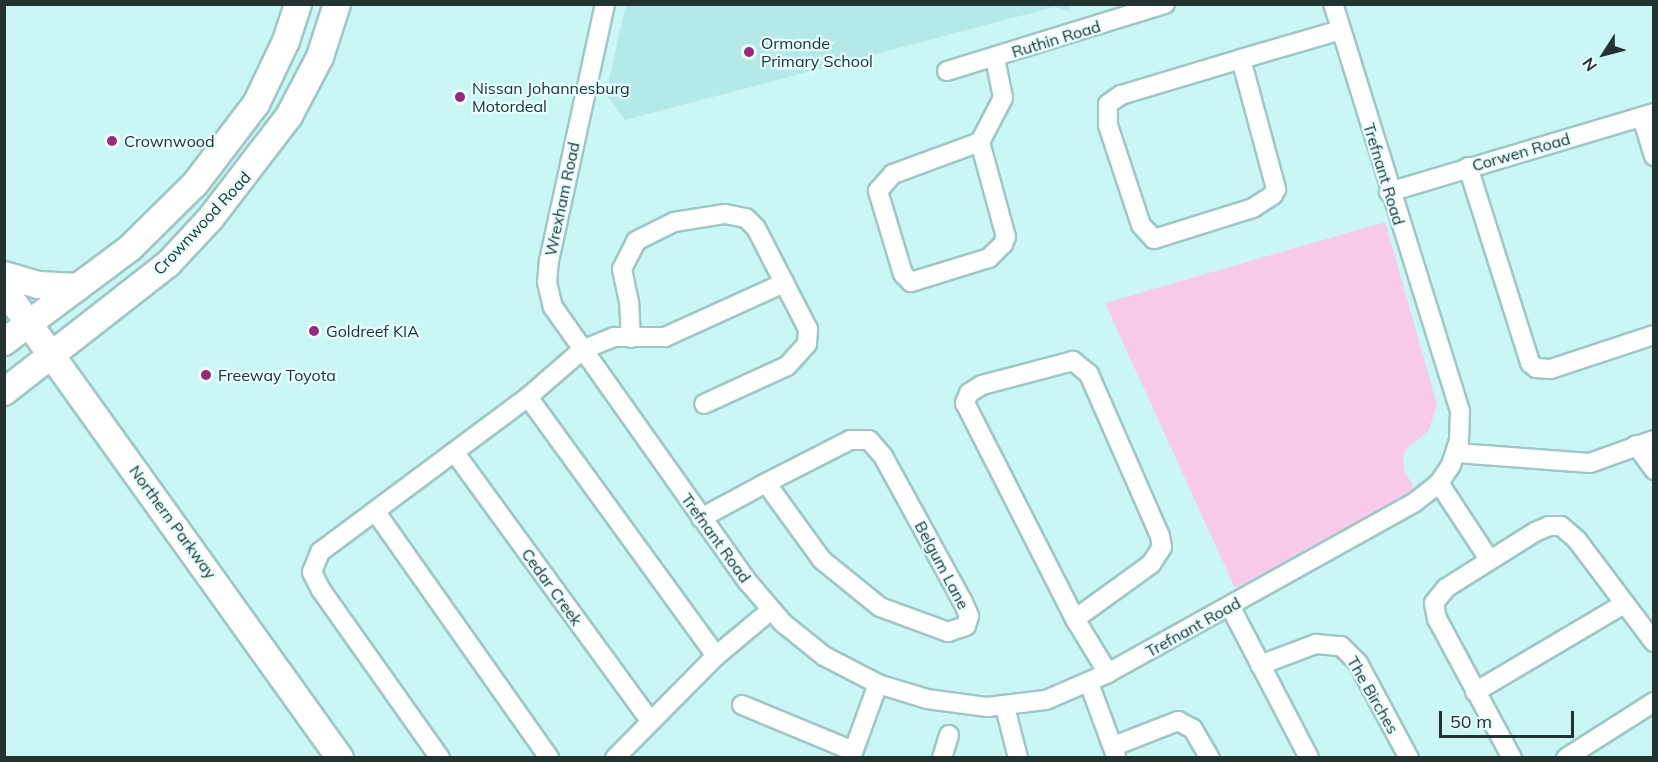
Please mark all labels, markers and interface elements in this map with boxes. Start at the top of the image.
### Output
street label: Ruthin Road [1009,16,1103,62]
north arrow [1574,24,1634,84]
place label: Ormonde Primary School [761,33,873,71]
marker: Ormonde Primary School [742,45,756,59]
text: N [1578,54,1601,75]
place label: Nissan Johannesburg Motordeal [472,78,630,116]
marker: Nissan Johannesburg Motordeal [453,90,467,104]
street label: Trefnant Road [1359,121,1409,227]
street label: Corwen Road [1470,129,1572,175]
place label: Crownwood [124,131,215,151]
marker: Crownwood [105,134,119,148]
street label: Wrexham Road [541,140,583,258]
street label: Crownwood Road [149,167,255,279]
place label: Goldreef KIA [326,321,419,341]
marker: Goldreef KIA [307,324,321,338]
place label: Freeway Toyota [218,365,336,385]
marker: Freeway Toyota [199,368,213,382]
street label: Northern Parkway [125,462,221,582]
street label: Trefnant Road [677,490,755,586]
street label: Belgum Lane [911,518,973,612]
street label: Cedar Creek [518,545,586,629]
street label: Trefnant Road [1142,593,1244,661]
street label: The Birches [1343,653,1403,737]
scale bar [1442,699,1577,737]
text: 50 m [1450,710,1492,733]

